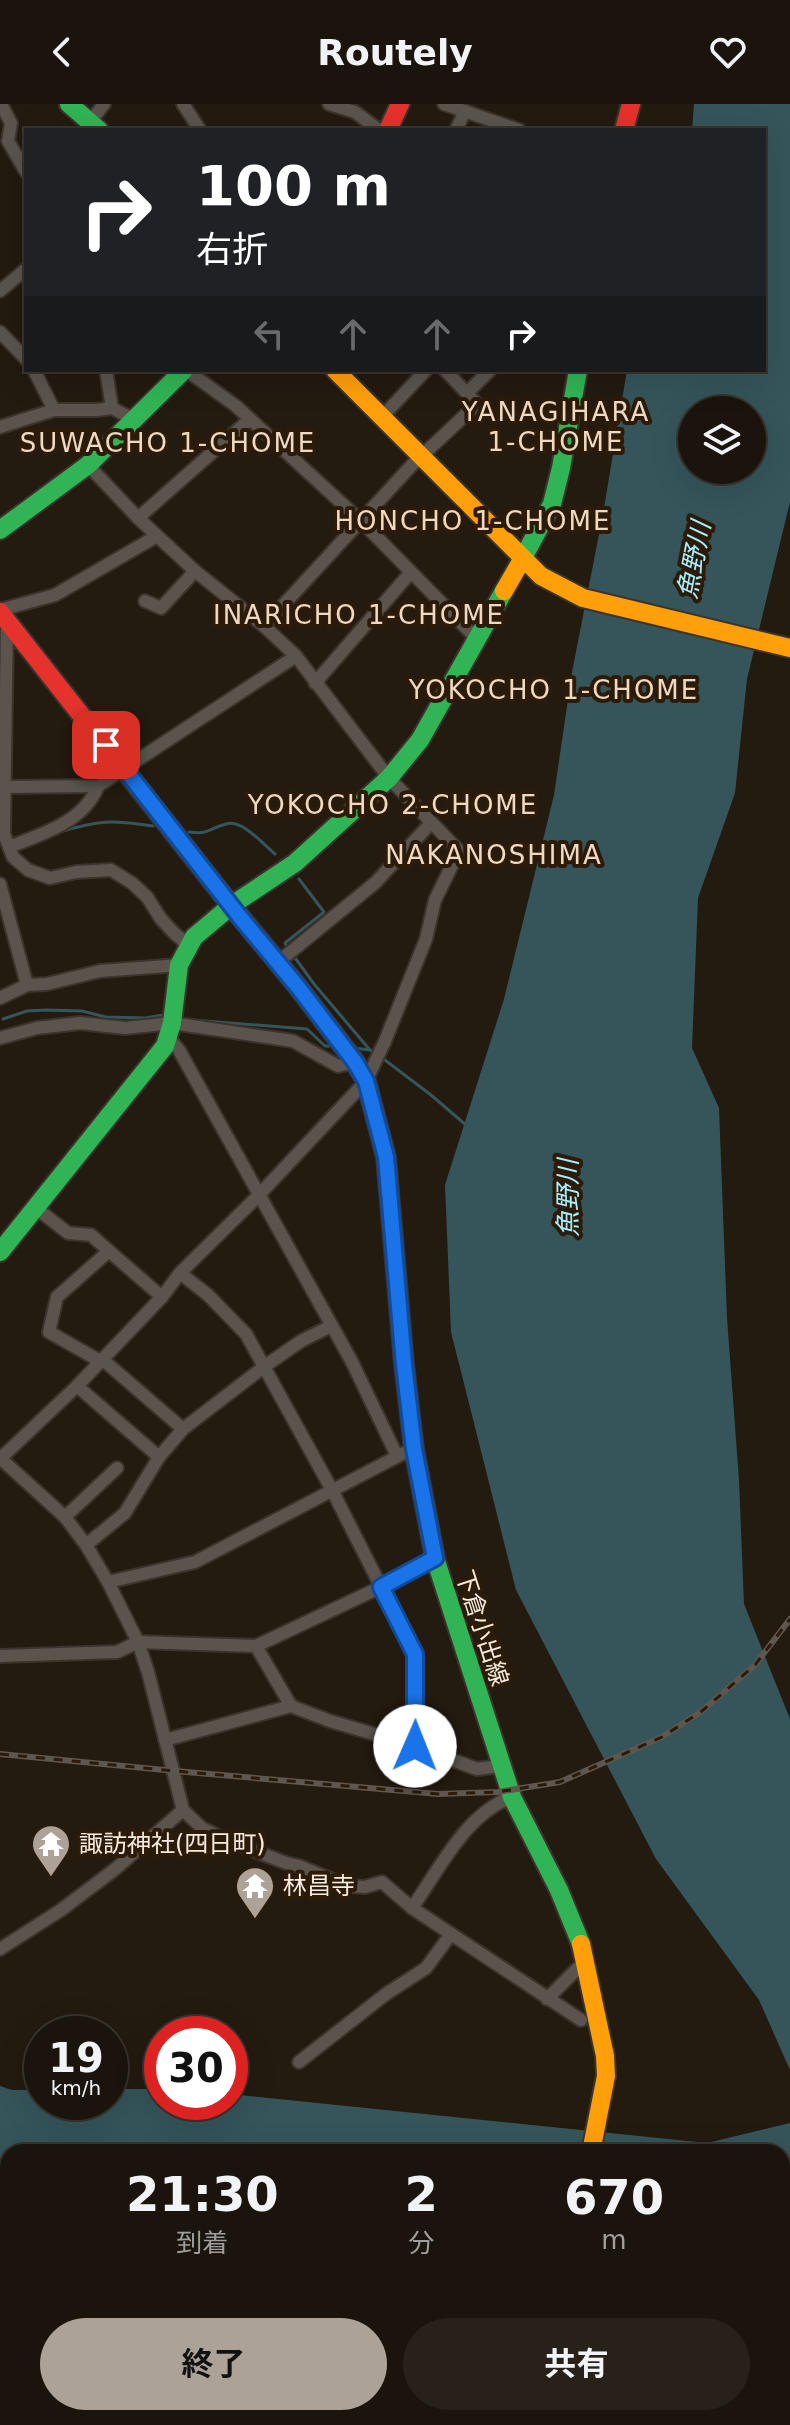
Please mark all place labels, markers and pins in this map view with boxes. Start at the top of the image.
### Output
pin [72,711,140,779]
temple icon: 諏訪神社(四日町) [30,1823,72,1878]
place label: 諏訪神社(四日町) [79,1830,266,1858]
temple icon: 林昌寺 [234,1865,276,1920]
place label: 林昌寺 [283,1872,355,1900]

